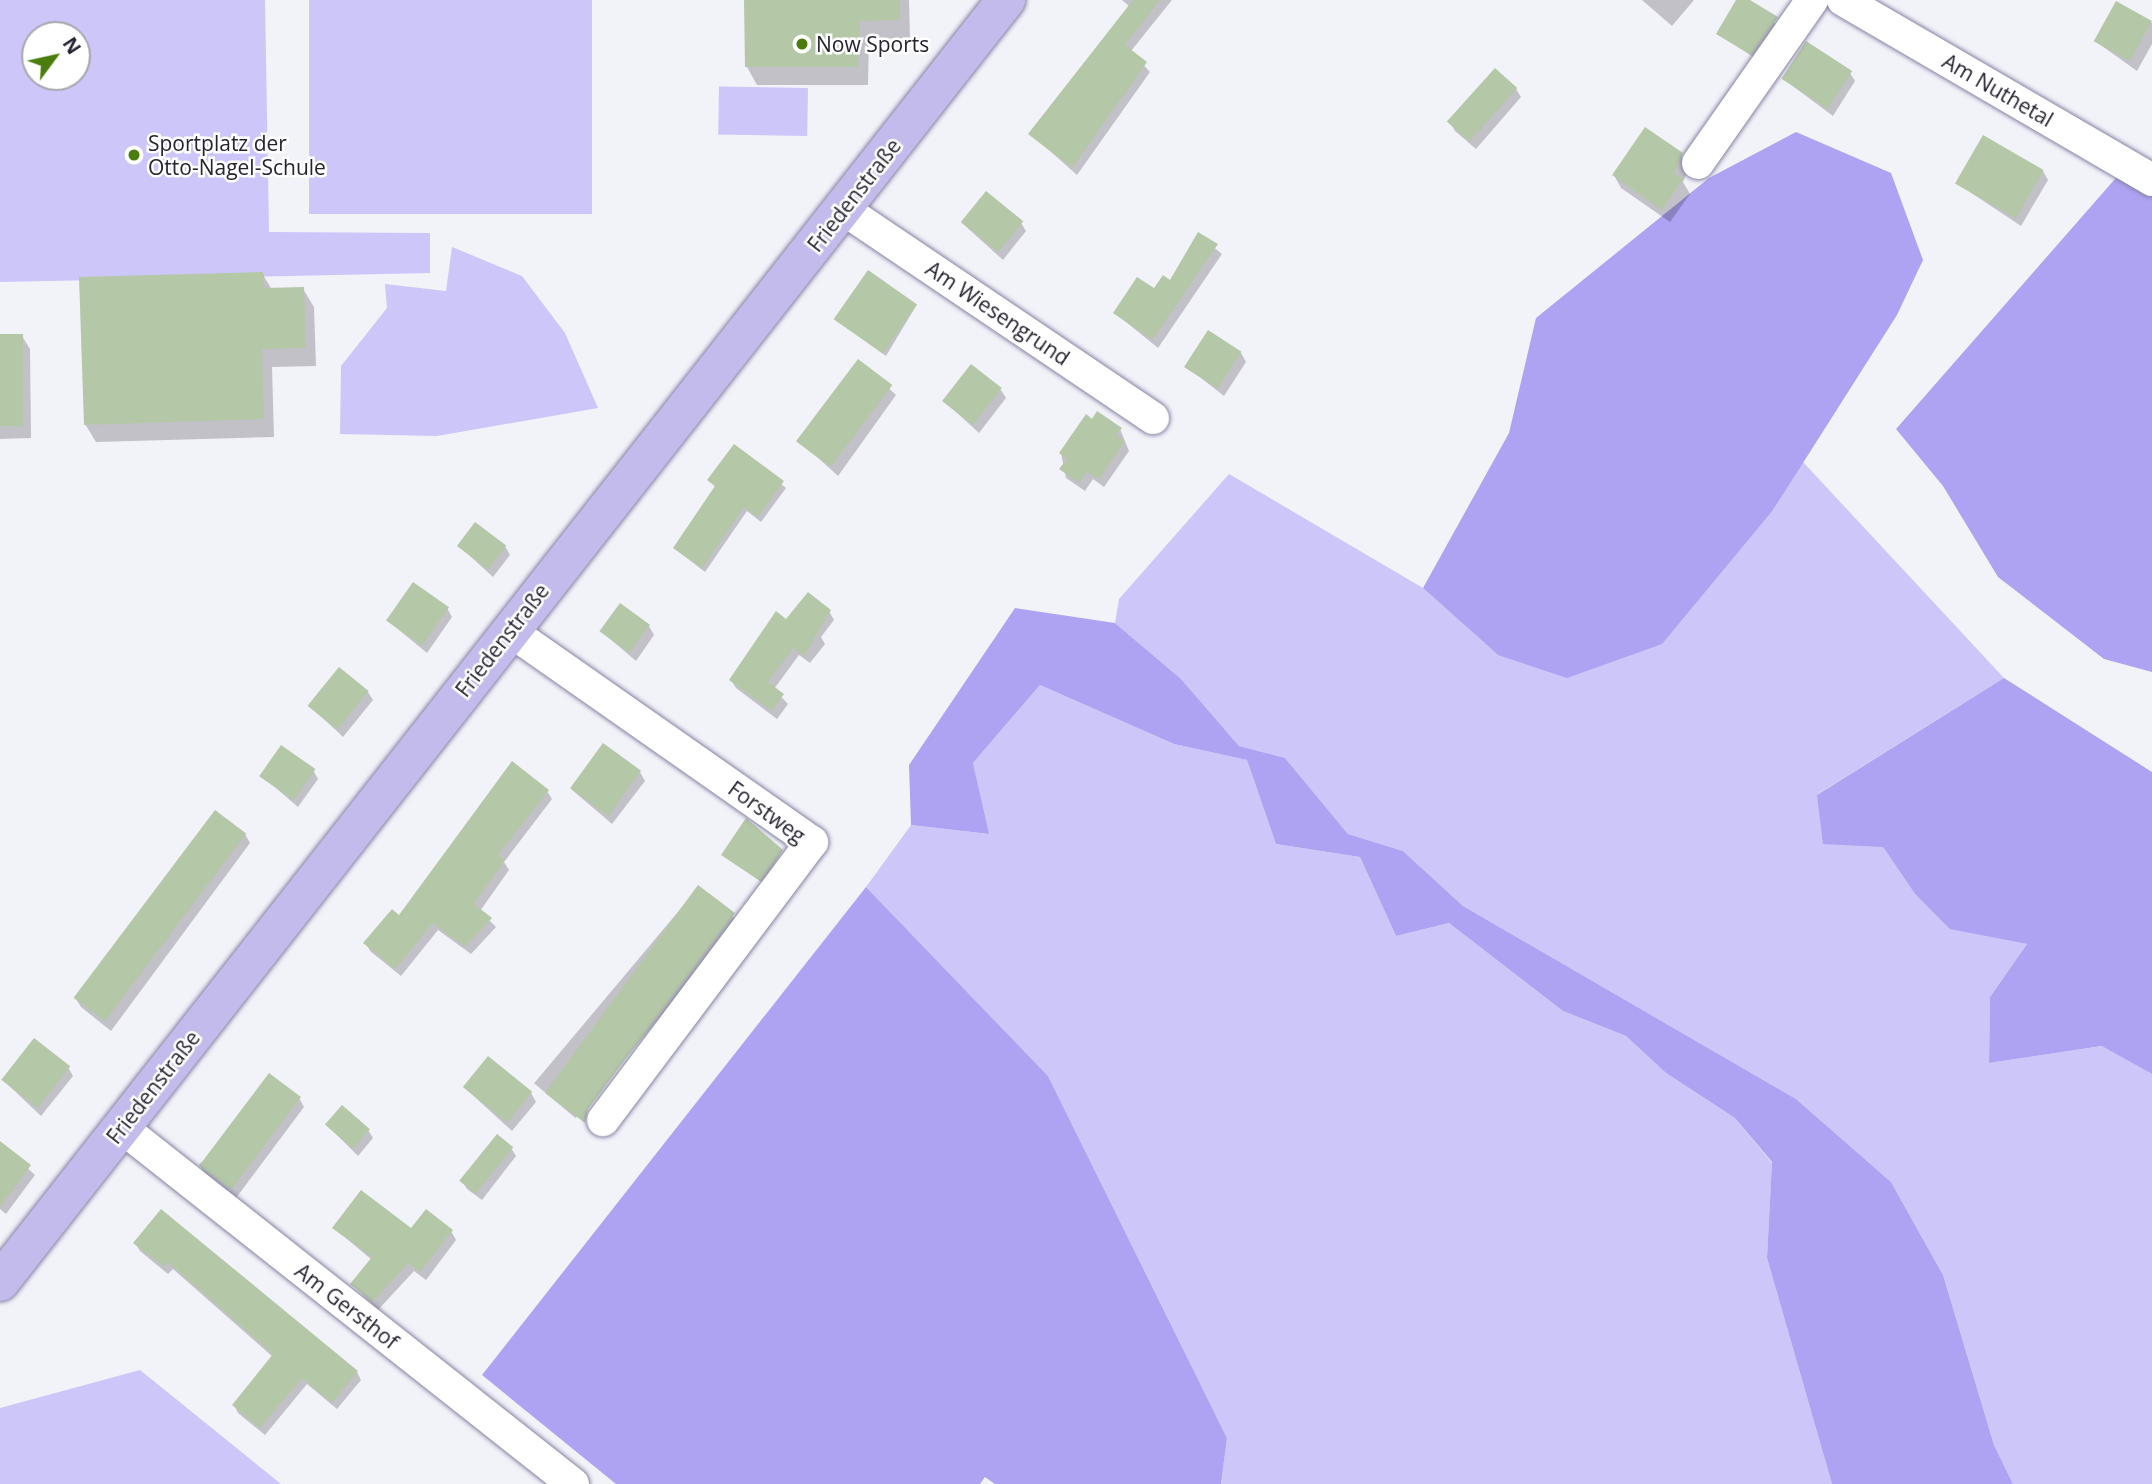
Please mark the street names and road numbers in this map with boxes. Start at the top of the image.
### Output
street label: Am Nuthetal [1938,48,2058,132]
street label: Friedenstraße [802,133,906,257]
street label: Am Wiesengrund [921,256,1075,370]
street label: Friedenstraße [450,578,554,702]
street label: Forstweg [724,776,810,848]
street label: Friedenstraße [101,1025,205,1149]
street label: Am Gersthof [290,1258,404,1354]

